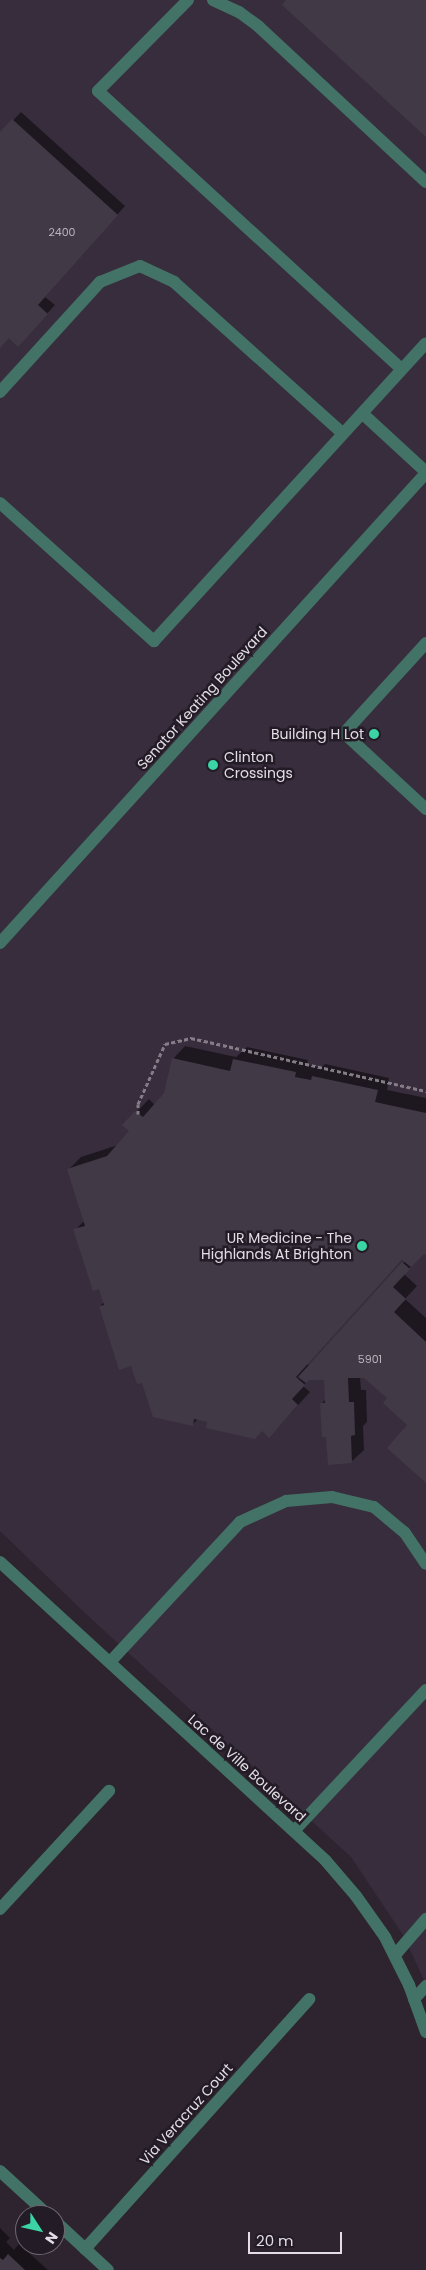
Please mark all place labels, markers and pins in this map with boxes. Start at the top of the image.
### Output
place label: Building H Lot [271,726,364,742]
marker: Building H Lot [368,728,380,740]
place label: Clinton Crossings [224,749,293,782]
marker: Clinton Crossings [206,758,220,772]
place label: UR Medicine - The Highlands At Brighton [201,1230,352,1262]
marker: UR Medicine - The Highlands At Brighton [356,1240,368,1252]

